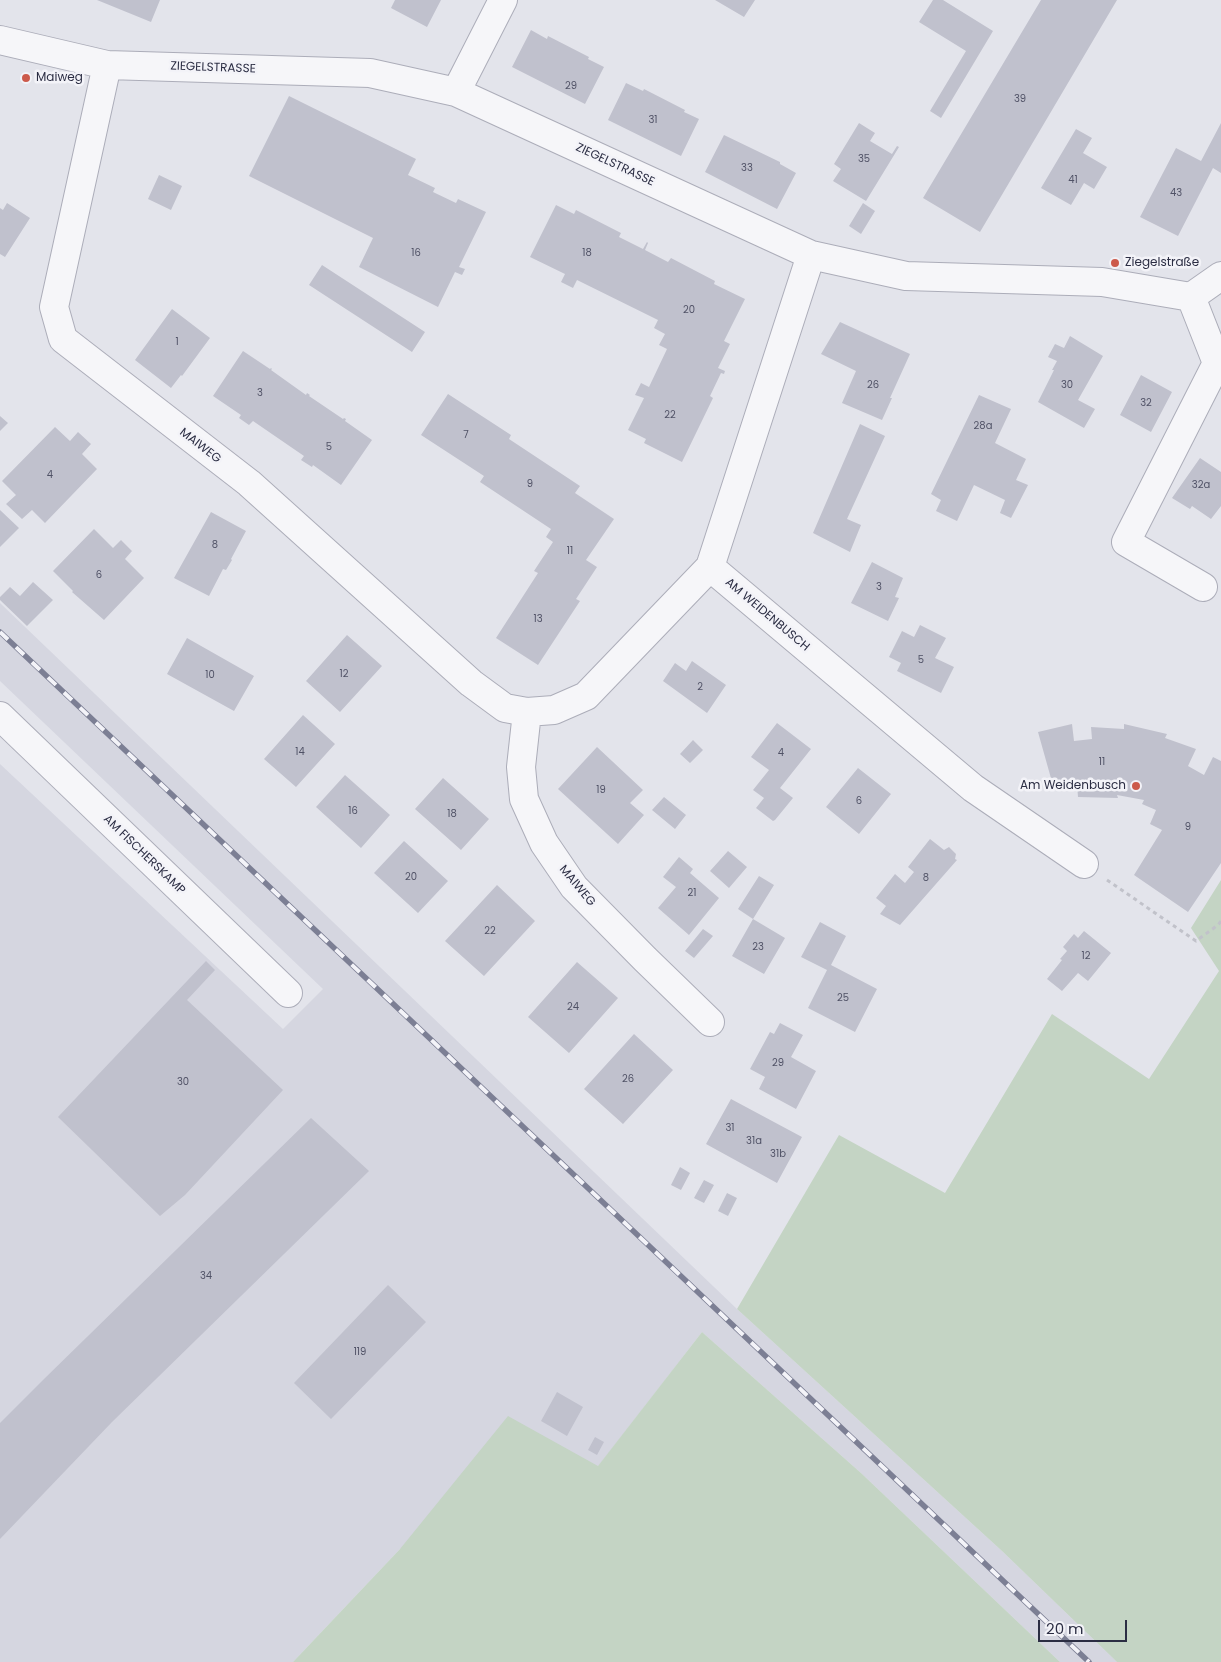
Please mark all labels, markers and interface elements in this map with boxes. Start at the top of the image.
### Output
street label: ZIEGELSTRASSE [170,59,256,77]
place label: Maiweg [36,71,83,85]
marker: Maiweg [20,72,32,84]
house number: 29 [565,80,577,92]
house number: 39 [1014,93,1026,105]
house number: 31 [648,114,658,126]
street label: ZIEGELSTRASSE [573,140,657,190]
house number: 35 [858,153,870,165]
house number: 33 [741,162,753,174]
house number: 41 [1068,174,1078,186]
house number: 43 [1170,187,1182,199]
house number: 16 [411,247,421,259]
house number: 18 [582,247,592,259]
place label: Ziegelstraße [1125,256,1199,270]
marker: Ziegelstraße [1109,257,1121,269]
house number: 20 [683,304,695,316]
house number: 1 [175,336,179,348]
house number: 26 [867,379,879,391]
house number: 30 [1061,379,1073,391]
house number: 3 [257,387,263,399]
house number: 32 [1140,397,1152,409]
house number: 22 [664,409,676,421]
house number: 28a [974,420,992,432]
street label: MAIWEG [176,425,224,467]
house number: 7 [463,429,469,441]
house number: 5 [326,441,332,453]
house number: 4 [47,469,53,481]
house number: 9 [527,478,533,490]
house number: 32a [1192,479,1210,491]
house number: 8 [212,539,218,551]
house number: 11 [567,545,573,557]
house number: 6 [96,569,102,581]
street label: AM WEIDENBUSCH [722,576,812,654]
house number: 3 [876,581,882,593]
house number: 13 [533,613,543,625]
house number: 5 [918,654,924,666]
house number: 12 [340,668,348,680]
house number: 10 [205,669,215,681]
house number: 2 [697,681,703,693]
house number: 14 [295,746,305,758]
house number: 4 [778,747,784,759]
house number: 11 [1099,756,1105,768]
place label: Am Weidenbusch [1020,779,1126,793]
marker: Am Weidenbusch [1130,780,1142,792]
house number: 19 [596,784,606,796]
house number: 6 [856,795,862,807]
house number: 16 [348,805,358,817]
house number: 18 [447,808,457,820]
street label: AM FISCHERSKAMP [100,812,188,898]
house number: 9 [1185,821,1191,833]
street label: MAIWEG [556,863,598,909]
house number: 20 [405,871,417,883]
house number: 8 [923,872,929,884]
house number: 21 [688,887,696,899]
house number: 22 [484,925,496,937]
house number: 23 [752,941,764,953]
house number: 12 [1082,950,1090,962]
house number: 25 [837,992,849,1004]
house number: 24 [567,1001,579,1013]
house number: 29 [772,1057,784,1069]
house number: 26 [622,1073,634,1085]
house number: 30 [177,1076,189,1088]
house number: 31 [725,1122,735,1134]
house number: 31a [746,1135,762,1147]
house number: 31b [770,1148,786,1160]
house number: 34 [200,1270,212,1282]
house number: 119 [354,1346,366,1358]
scale bar [1041,1610,1130,1642]
text: 20 m [1046,1618,1084,1639]

